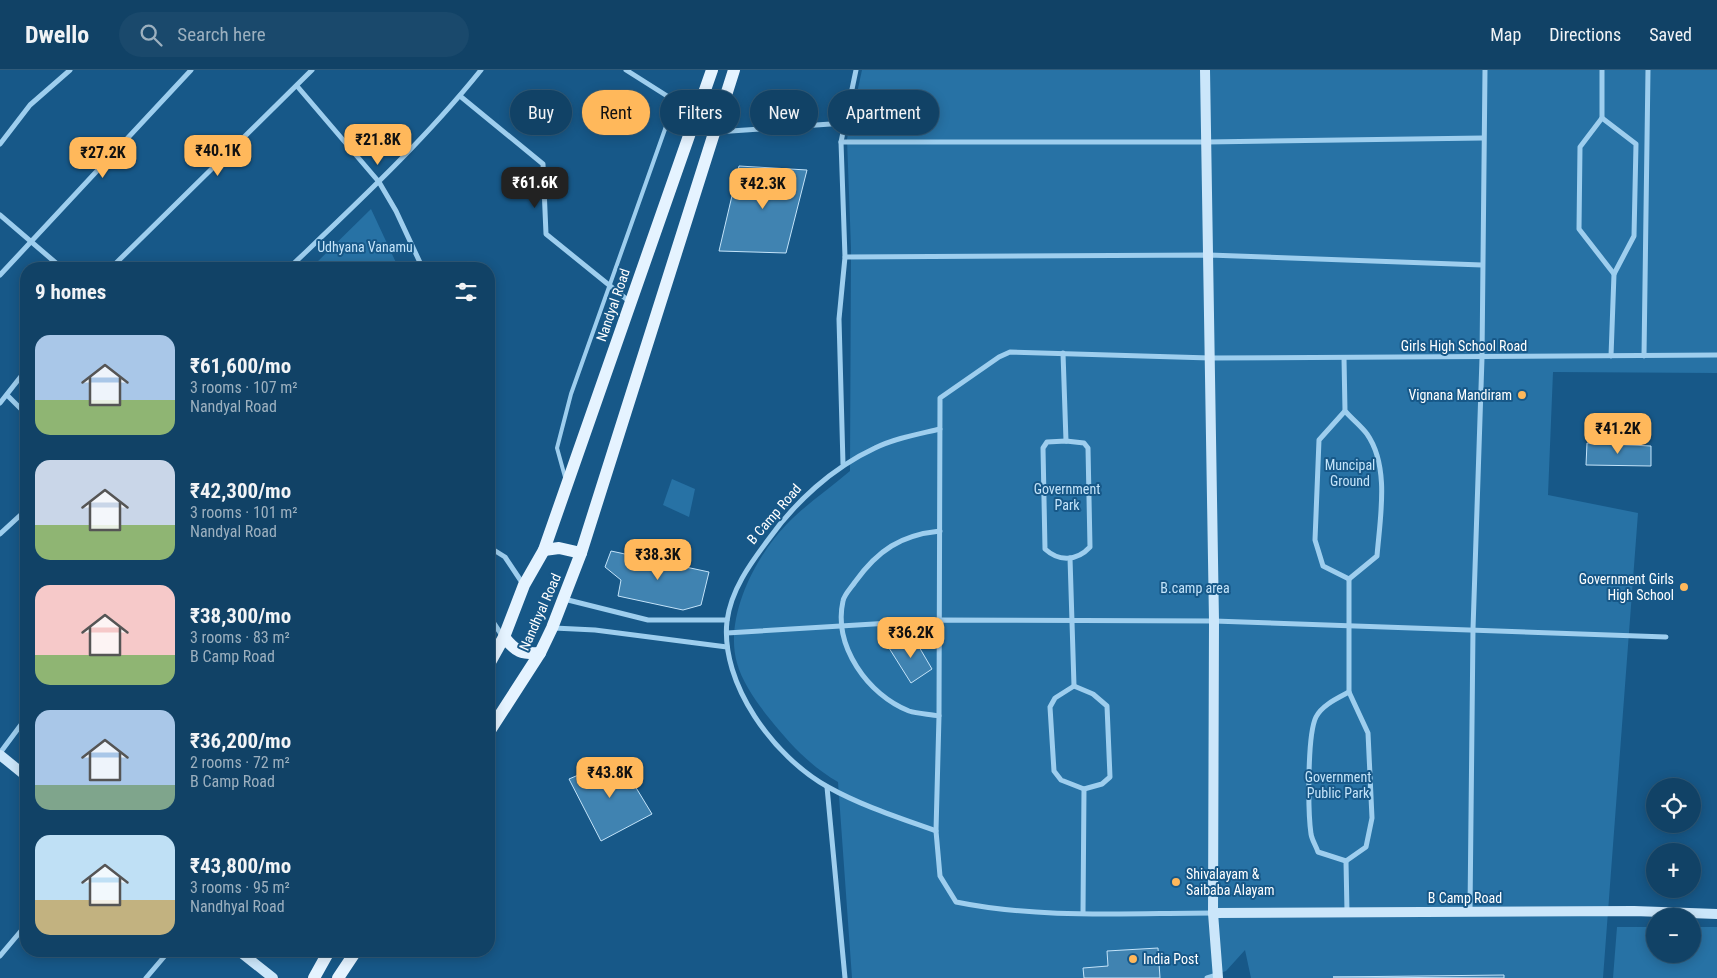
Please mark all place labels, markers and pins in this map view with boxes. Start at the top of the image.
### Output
pin: ₹21.8K [337,124,419,166]
pin: ₹40.1K [177,134,259,177]
pin: ₹27.2K [62,136,144,179]
pin: ₹61.6K [494,166,576,209]
pin: ₹42.3K [722,168,804,210]
place label: Vignana Mandiram [1408,387,1512,403]
marker: Vignana Mandiram [1516,389,1528,401]
pin: ₹41.2K [1577,412,1659,455]
pin: ₹38.3K [617,538,699,581]
place label: Government Girls High School [1579,571,1674,603]
marker: Government Girls High School [1678,581,1690,593]
pin: ₹36.2K [870,616,952,659]
pin: ₹43.8K [569,756,651,799]
place label: Shivalayam & Saibaba Alayam [1186,866,1274,898]
marker: Shivalayam & Saibaba Alayam [1170,876,1182,888]
place label: India Post [1143,951,1199,967]
marker: India Post [1127,953,1139,965]

